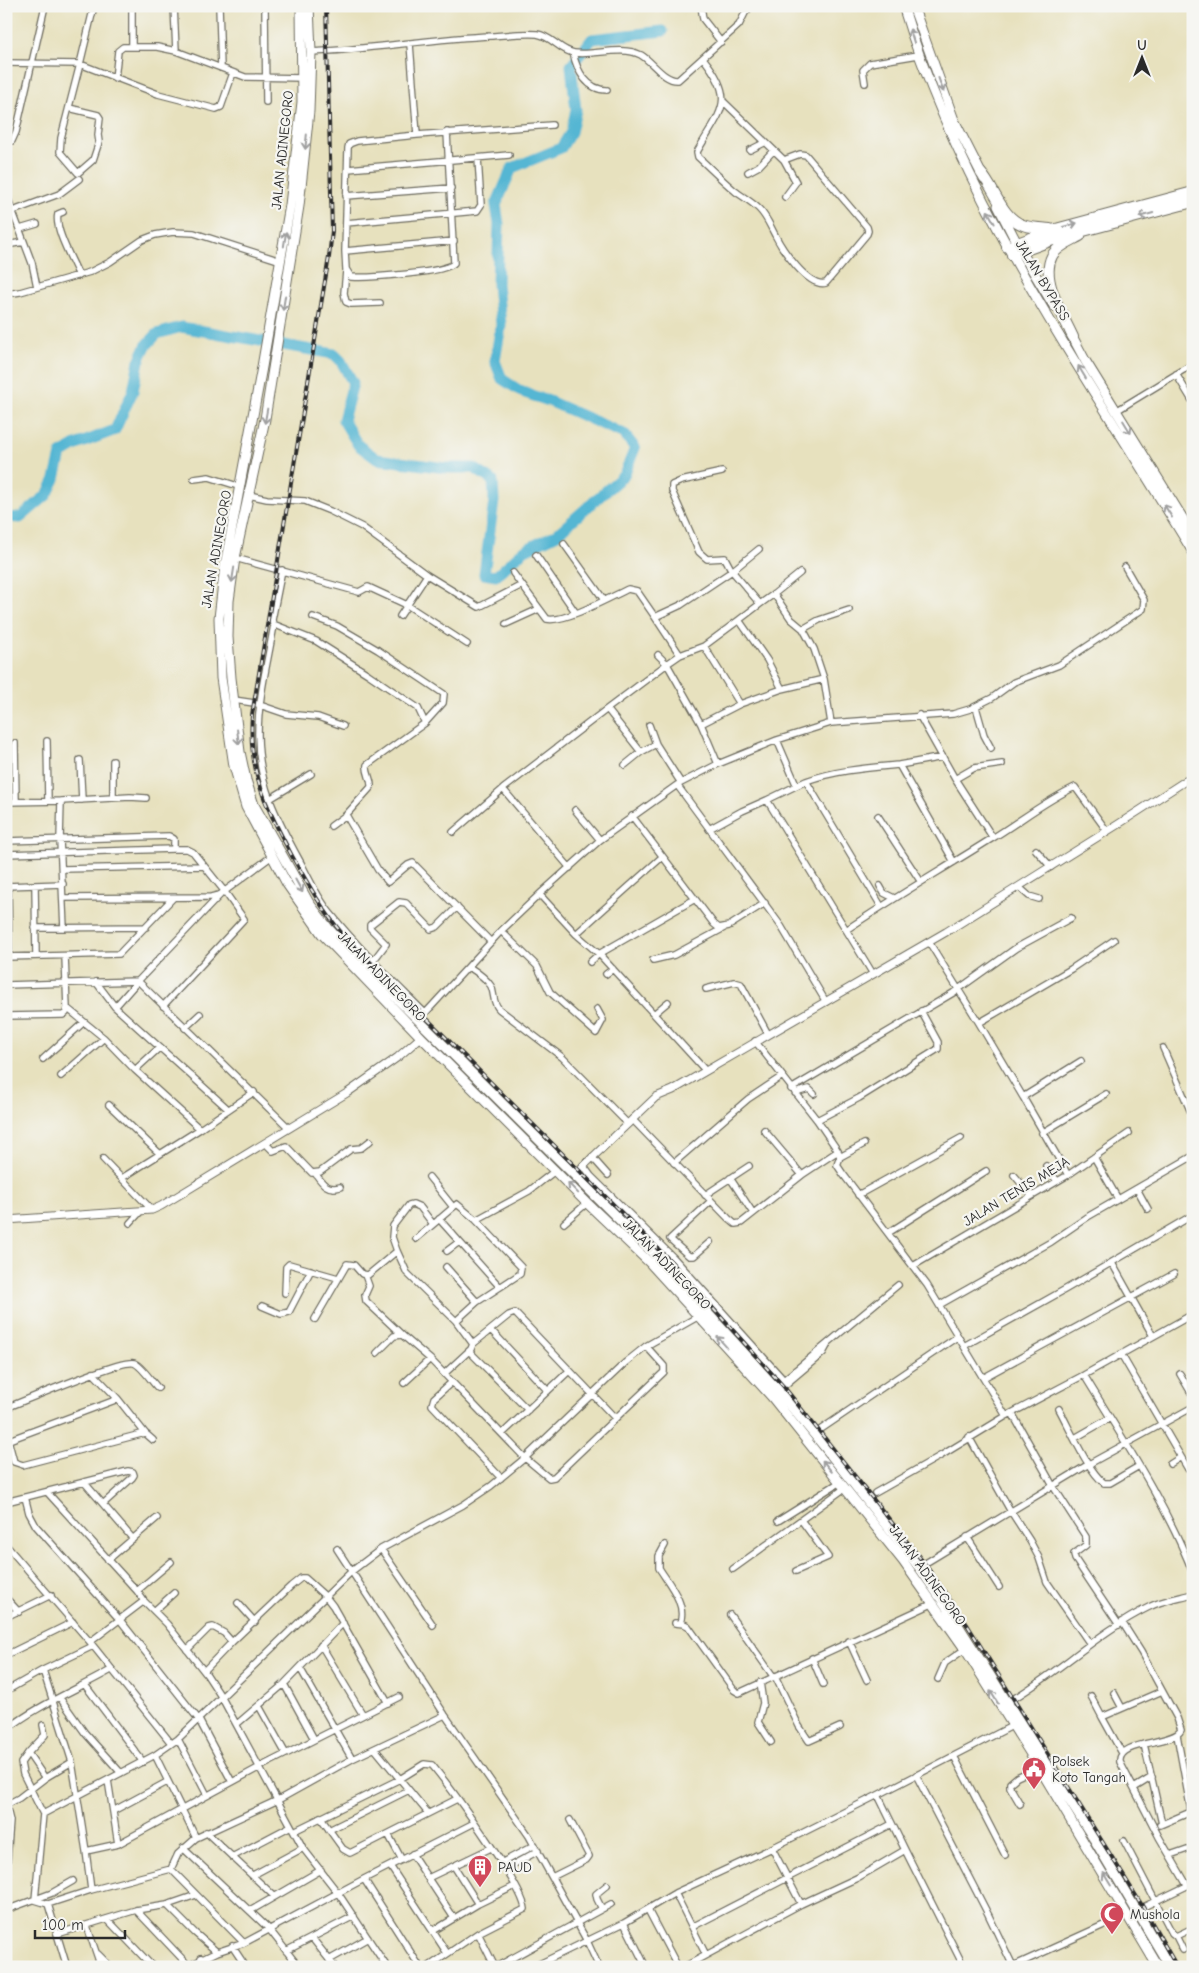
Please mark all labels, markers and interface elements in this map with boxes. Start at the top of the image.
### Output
one-way arrow [907,29,917,45]
north arrow [1116,32,1166,82]
text: U [1137,37,1147,54]
one-way arrow [937,77,946,92]
street label: JALAN ADINEGORO [268,90,297,210]
one-way arrow [301,134,311,150]
one-way arrow [986,210,996,225]
one-way arrow [1138,211,1154,220]
one-way arrow [1061,220,1077,229]
one-way arrow [280,232,290,248]
street label: JALAN BYPASS [1012,237,1074,324]
one-way arrow [279,295,289,311]
one-way arrow [1077,366,1087,380]
one-way arrow [260,408,270,424]
one-way arrow [1122,420,1132,434]
street label: JALAN ADINEGORO [198,489,235,609]
one-way arrow [1162,504,1172,518]
one-way arrow [227,567,237,583]
one-way arrow [233,729,243,745]
one-way arrow [295,878,305,892]
street label: JALAN ADINEGORO [334,927,429,1025]
street label: JALAN TENIS MEJA [960,1153,1073,1230]
one-way arrow [567,1181,579,1194]
street label: JALAN ADINEGORO [619,1215,714,1313]
one-way arrow [716,1336,728,1349]
one-way arrow [821,1460,833,1473]
street label: JALAN ADINEGORO [886,1522,970,1629]
one-way arrow [989,1690,999,1704]
place label: Polsek Koto Tangah [1052,1753,1126,1786]
public building icon: Polsek Koto Tangah [1021,1756,1047,1790]
building icon: PAUD [467,1854,493,1888]
place label: PAUD [498,1859,532,1876]
one-way arrow [1102,1873,1112,1887]
mosque icon: Mushola [1099,1901,1125,1935]
place label: Mushola [1130,1906,1180,1923]
scale bar [35,1908,125,1940]
text: 100 m [42,1916,84,1934]

